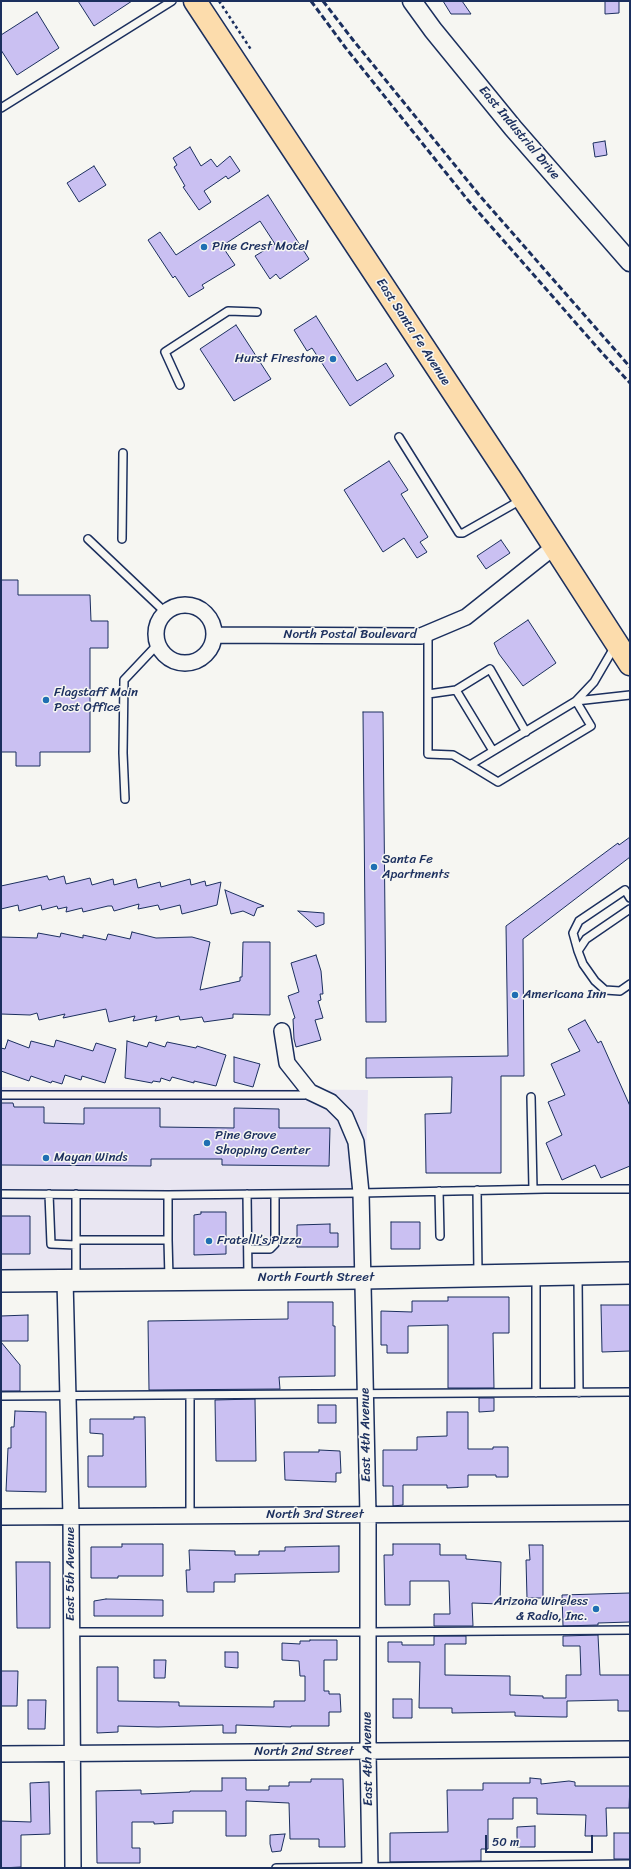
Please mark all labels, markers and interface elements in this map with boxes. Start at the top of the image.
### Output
street label: East Industrial Drive [475,83,563,183]
place label: Pine Crest Motel [212,239,309,255]
marker: Pine Crest Motel [199,242,209,252]
street label: East Santa Fe Avenue [372,275,454,389]
place label: Hurst Firestone [235,351,325,367]
marker: Hurst Firestone [328,354,338,364]
street label: North Postal Boulevard [283,627,417,643]
place label: Flagstaff Main Post Office [54,685,138,716]
marker: Flagstaff Main Post Office [41,695,51,705]
place label: Santa Fe Apartments [382,852,449,883]
marker: Santa Fe Apartments [369,862,379,872]
place label: Americana Inn [523,987,606,1003]
marker: Americana Inn [510,990,520,1000]
place label: Pine Grove Shopping Center [215,1128,310,1159]
marker: Pine Grove Shopping Center [202,1138,212,1148]
place label: Mayan Winds [54,1150,128,1166]
marker: Mayan Winds [41,1153,51,1163]
place label: Fratelli’s Pizza [217,1233,302,1249]
marker: Fratelli’s Pizza [204,1236,214,1246]
street label: North Fourth Street [258,1270,374,1286]
street label: East 4th Avenue [357,1388,375,1482]
street label: North 3rd Street [266,1507,364,1523]
street label: East 5th Avenue [63,1527,79,1621]
place label: Arizona Wireless & Radio, Inc. [494,1594,588,1625]
marker: Arizona Wireless & Radio, Inc. [591,1604,601,1614]
street label: East 4th Avenue [359,1712,377,1806]
street label: North 2nd Street [254,1744,354,1760]
scale bar [487,1827,595,1853]
text: 50 m [492,1831,519,1853]

